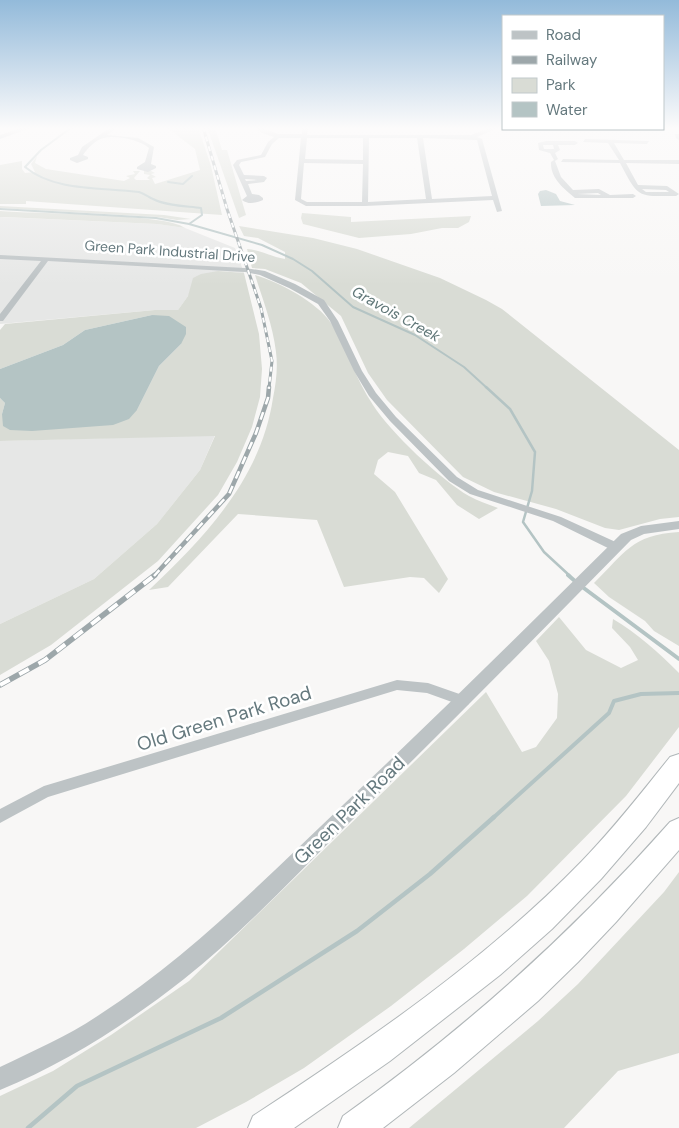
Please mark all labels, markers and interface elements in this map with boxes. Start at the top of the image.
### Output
legend [502,15,664,130]
text: Road [546,25,581,45]
text: Railway [546,50,598,70]
text: Park [546,75,576,95]
text: Water [546,100,588,120]
street label: Green Park Industrial Drive [84,236,256,266]
water label: Gravois Creek [348,281,444,347]
street label: Old Green Park Road [134,680,315,757]
street label: Green Park Road [288,751,410,870]

